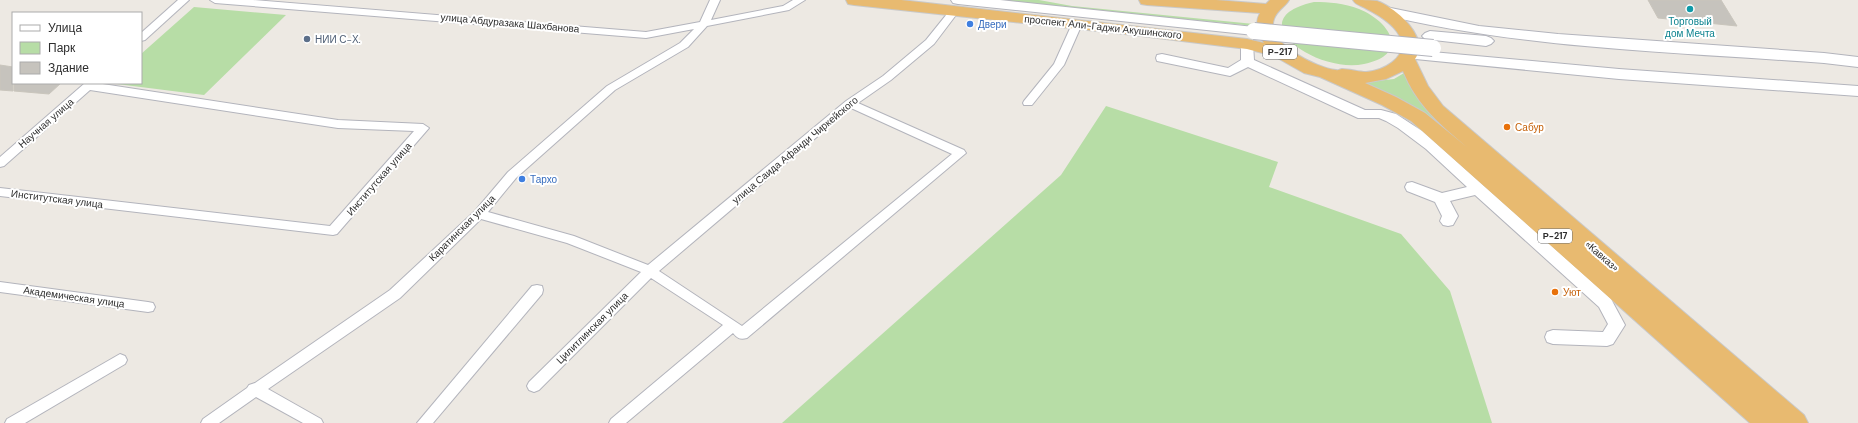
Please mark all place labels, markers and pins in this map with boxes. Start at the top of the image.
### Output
marker: Торговый дом Мечта [1685,4,1695,14]
place label: Торговый дом Мечта [1665,15,1715,40]
place label: Двери [978,18,1007,31]
marker: Двери [965,19,975,29]
place label: НИИ С-Х. [315,33,361,46]
marker: НИИ С-Х. [302,34,312,44]
place label: Сабур [1515,121,1544,134]
marker: Сабур [1502,122,1512,132]
place label: Тархо [530,173,558,186]
marker: Тархо [517,174,527,184]
place label: Уют [1563,286,1581,299]
marker: Уют [1550,287,1560,297]

